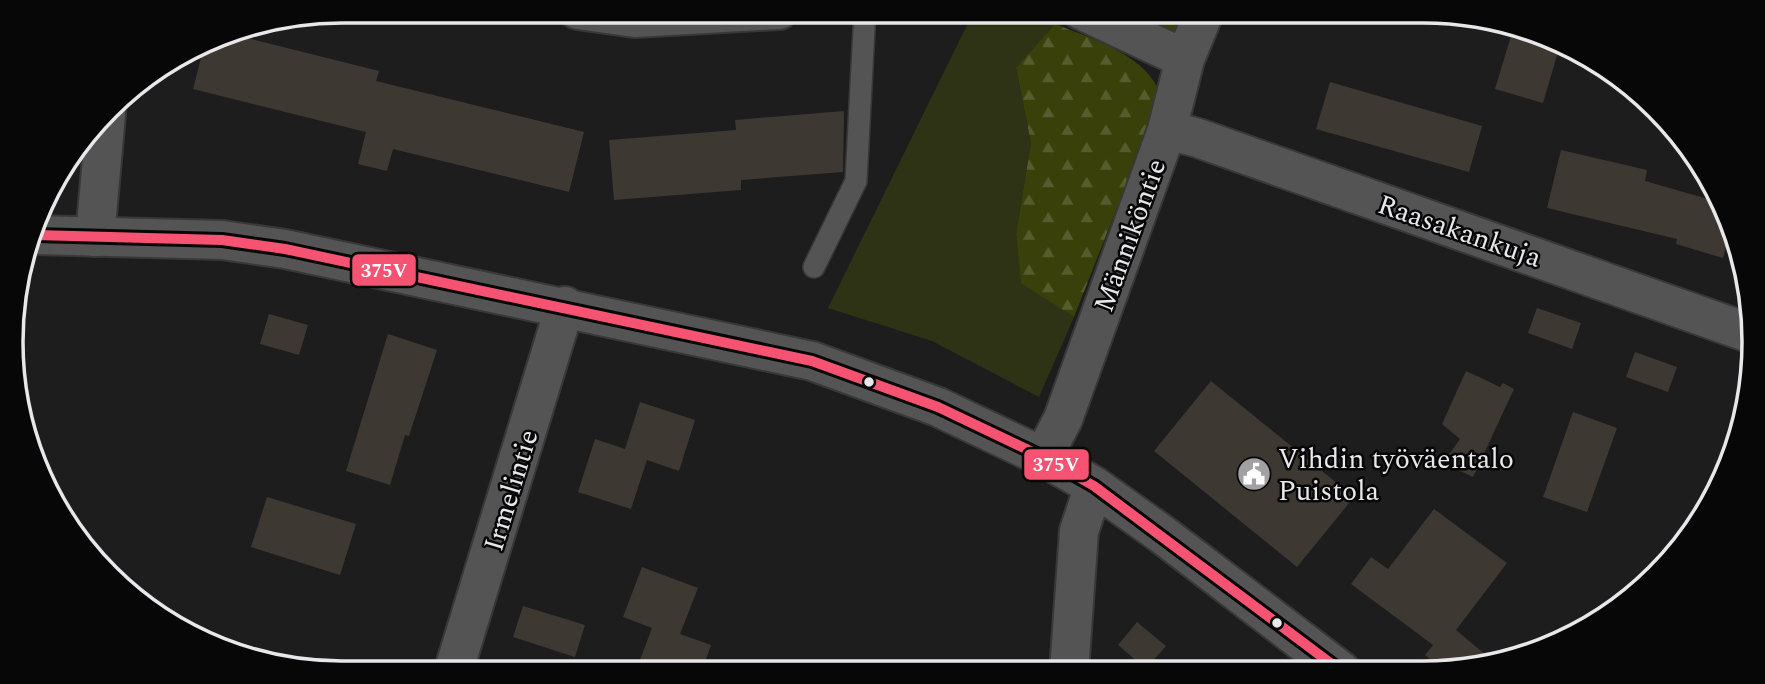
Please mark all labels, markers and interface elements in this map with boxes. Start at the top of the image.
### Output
street label: Männiköntie [1083,153,1178,318]
street label: Raasakankuja [1372,183,1547,280]
line badge: 375V [351,253,417,287]
text: 375V [361,257,408,286]
unlabelled marker [862,375,876,389]
street label: Irmelintie [473,424,550,557]
place label: Vihdin työväentalo Puistola [1278,438,1514,513]
line badge: 375V [1023,448,1090,481]
text: 375V [1033,451,1080,480]
public building icon: Vihdin työväentalo Puistola [1235,455,1273,493]
unlabelled marker [1270,616,1284,630]

